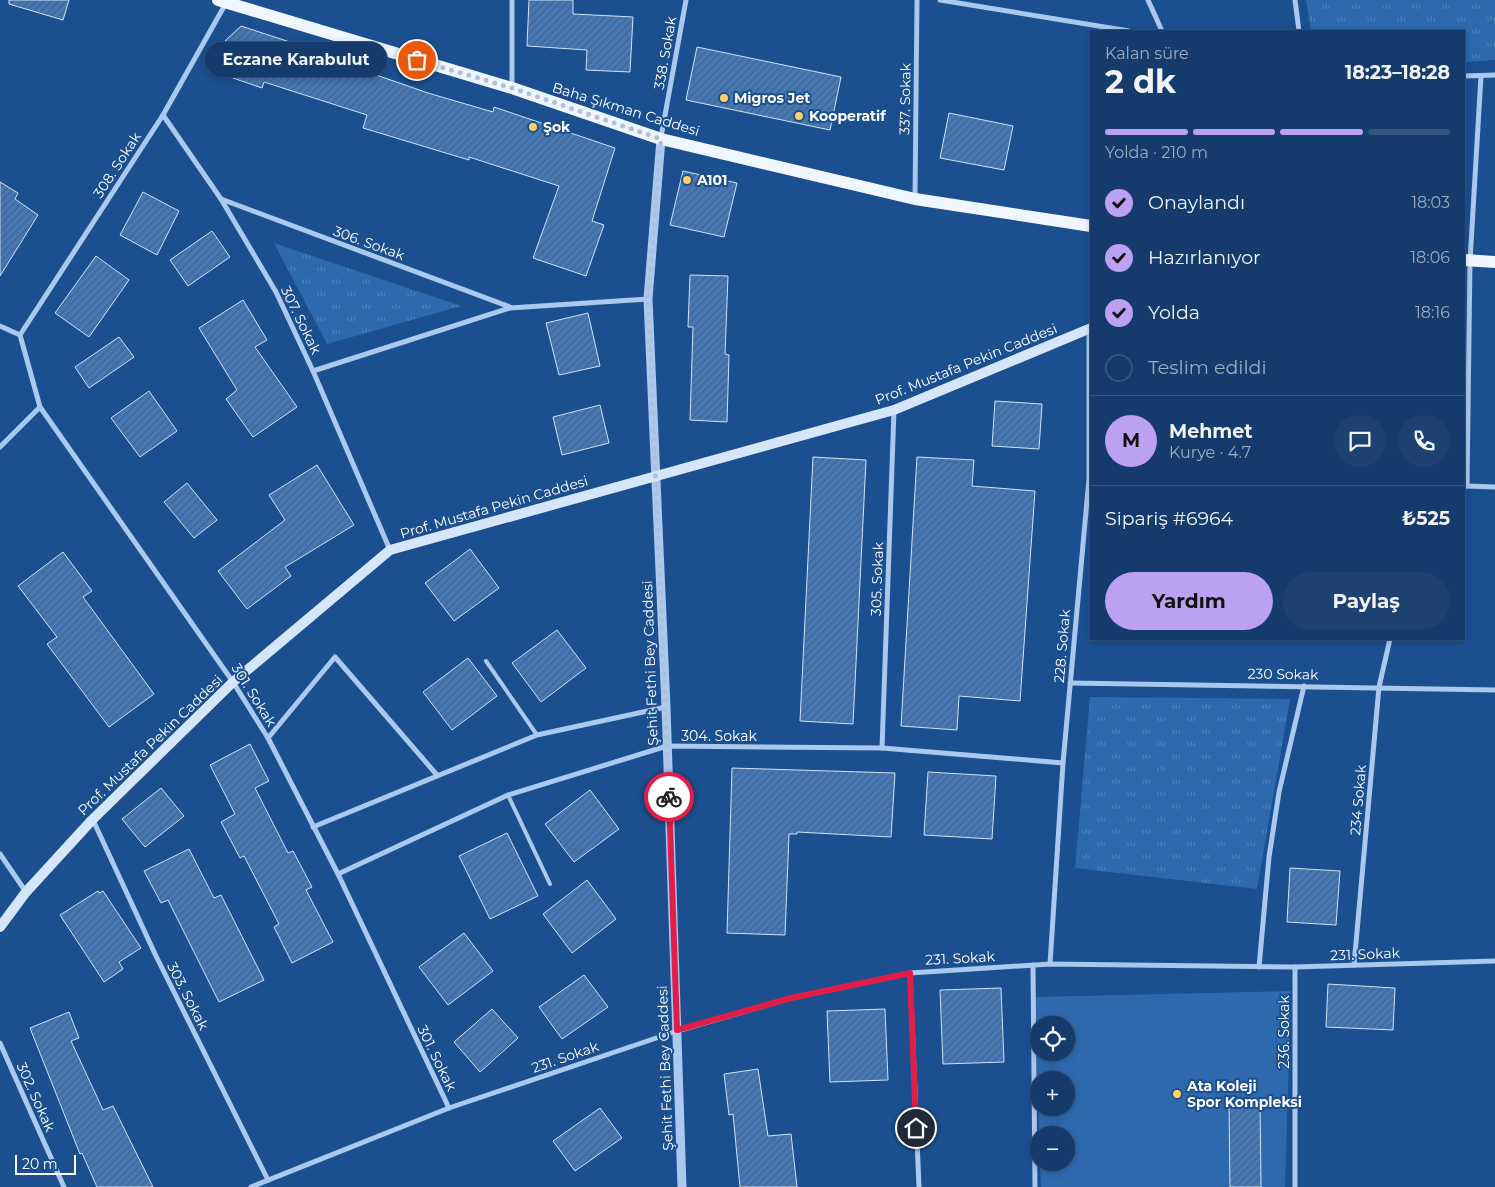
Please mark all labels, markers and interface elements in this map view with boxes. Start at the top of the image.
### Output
street label: 338. Sokak [650,15,680,91]
pin [396,39,438,81]
callout: Eczane Karabulut [205,42,387,78]
text: Kalan süre [1105,44,1189,63]
icon: bag [403,46,431,74]
text: Eczane Karabulut [223,50,369,69]
text: 18:23–18:28 [1345,61,1450,84]
street label: 337. Sokak [895,62,915,135]
text: 2 dk [1105,62,1176,101]
street label: Baha Şıkman Caddesi [550,78,702,140]
place label: Migros Jet [734,89,810,107]
marker: Migros Jet [718,92,730,104]
place label: Kooperatif [809,107,886,125]
marker: Kooperatif [793,110,805,122]
place label: Şok [543,118,571,136]
marker: Şok [527,121,539,133]
street label: 308. Sokak [89,128,145,201]
text: Yolda · 210 m [1105,143,1208,162]
place label: A101 [696,171,728,189]
marker: A101 [681,174,693,186]
icon: check [1105,189,1133,217]
text: Onaylandı [1148,191,1245,214]
text: 18:03 [1411,193,1450,212]
street label: 306. Sokak [331,222,408,264]
icon: check [1105,244,1133,272]
text: Hazırlanıyor [1148,246,1261,269]
text: 18:06 [1410,248,1450,267]
street label: 307. Sokak [277,283,325,358]
icon: check [1105,299,1133,327]
text: Yolda [1148,301,1200,324]
text: 18:16 [1415,303,1450,322]
street label: Prof. Mustafa Pekin Caddesi [872,319,1060,409]
text: Teslim edildi [1148,356,1267,379]
button: chat [1334,415,1386,467]
button: phone [1398,415,1450,467]
text: Mehmet [1169,420,1253,443]
text: M [1122,429,1140,452]
text: Kurye · 4.7 [1169,443,1251,462]
street label: Prof. Mustafa Pekin Caddesi [398,472,590,542]
text: Sipariş #6964 [1105,507,1233,530]
text: ₺525 [1402,507,1450,530]
street label: 305. Sokak [867,541,887,616]
button: Yardım [1105,572,1273,630]
button: Paylaş [1283,572,1450,630]
street label: Şehit Fethi Bey Caddesi [638,580,662,746]
street label: 228. Sokak [1050,608,1074,684]
street label: 301. Sokak [228,660,281,730]
street label: 230 Sokak [1247,664,1319,684]
street label: Prof. Mustafa Pekin Caddesi [74,671,226,819]
street label: 304. Sokak [681,727,757,745]
street label: 234 Sokak [1346,763,1370,836]
courier [644,772,694,822]
icon: bike [655,783,683,811]
street label: 231. Sokak [1330,944,1401,964]
street label: 231. Sokak [925,947,996,969]
street label: 303. Sokak [163,959,213,1034]
street label: Şehit Fethi Bey Caddesi [653,985,677,1151]
street label: 236. Sokak [1275,995,1293,1069]
map controls [1030,1016,1075,1171]
button: locate [1030,1016,1075,1061]
street label: 301. Sokak [413,1022,461,1094]
street label: 231. Sokak [529,1037,602,1077]
street label: 302. Sokak [13,1059,60,1135]
button: + [1030,1071,1075,1116]
place label: Ata Koleji Spor Kompleksi [1186,1077,1302,1111]
marker: Ata Koleji Spor Kompleksi [1171,1088,1183,1100]
pin [895,1107,937,1149]
icon: home [902,1114,930,1142]
button: − [1030,1126,1075,1171]
scale bar [15,1152,76,1175]
text: 20 m [22,1155,58,1173]

